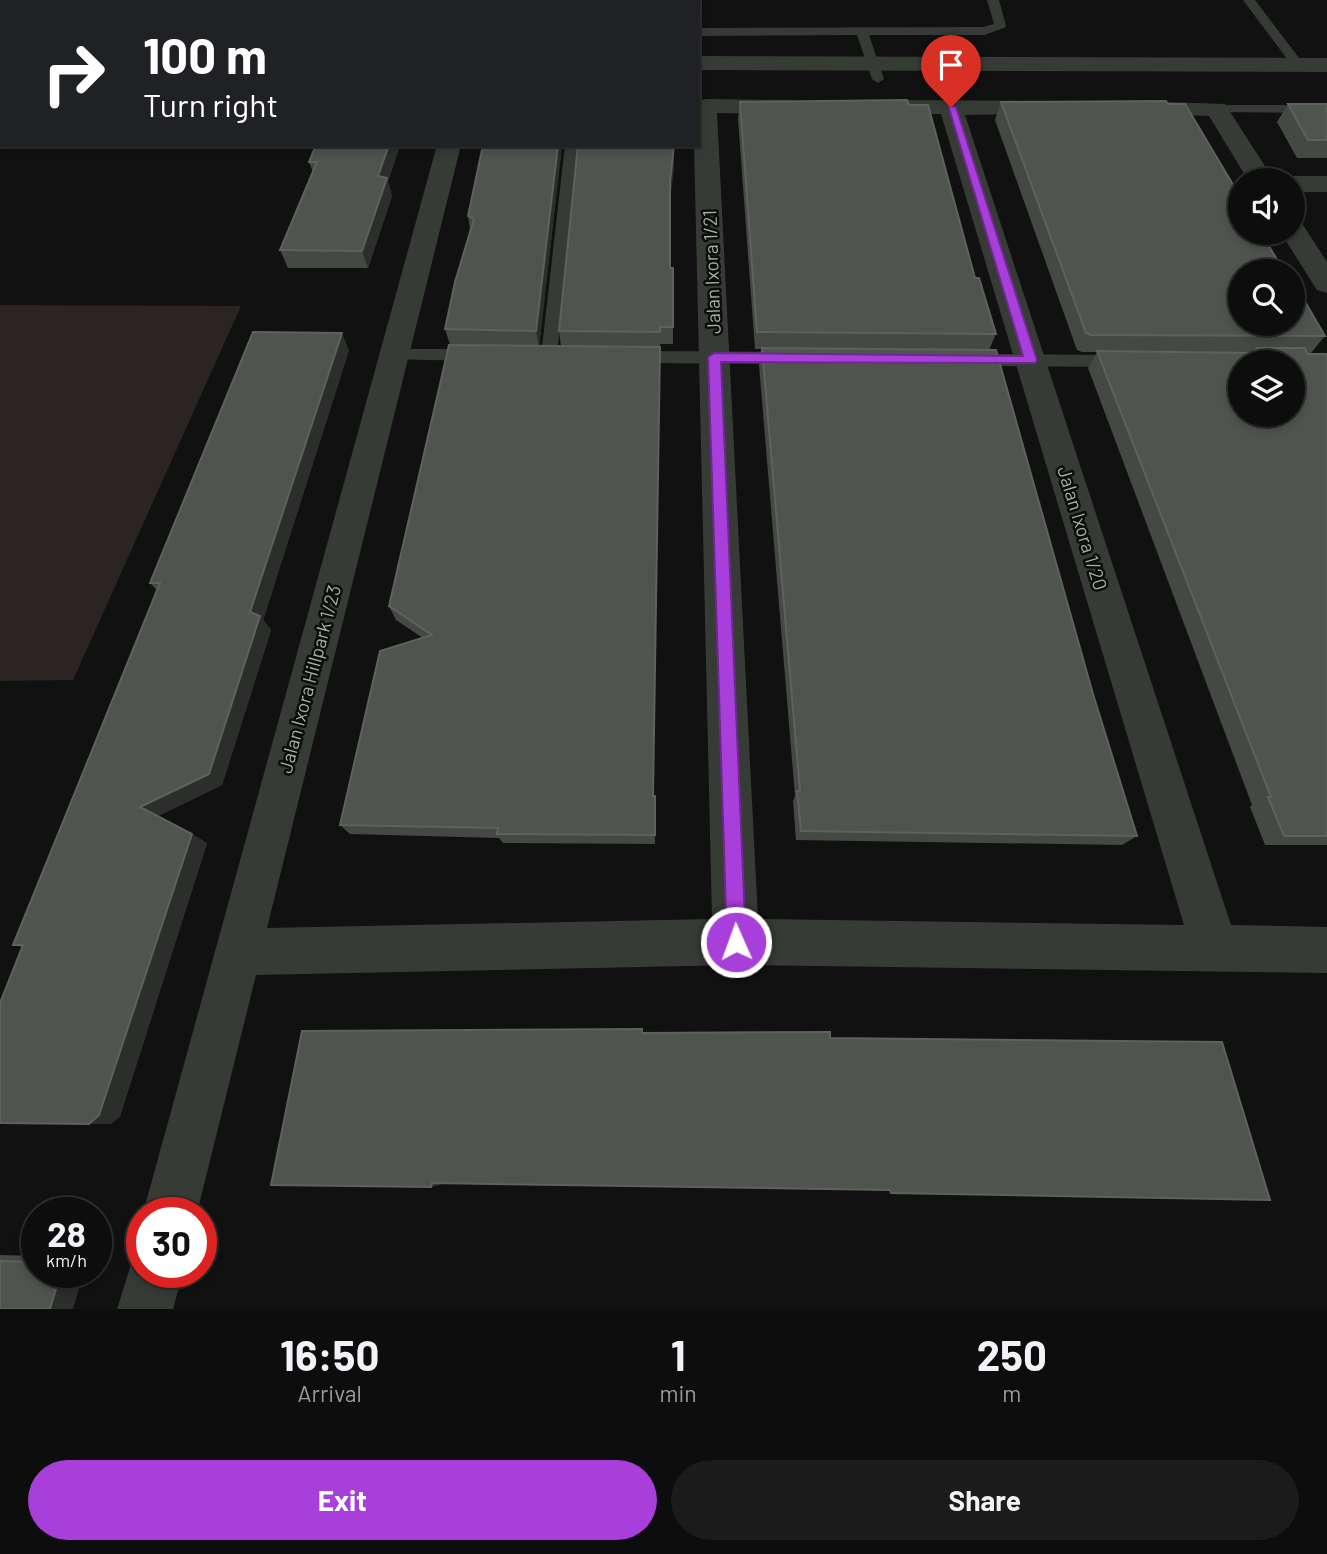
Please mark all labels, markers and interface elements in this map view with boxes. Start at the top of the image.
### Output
text: 100 m [143,25,267,84]
icon: right [28,28,119,119]
pin [921,35,981,107]
icon: arrive [932,46,970,84]
text: Turn right [143,85,278,123]
map controls [1228,168,1305,427]
button: sound [1228,168,1305,245]
street label: Jalan Ixora 1/21 [697,210,725,334]
button: search [1228,259,1305,336]
button: layers [1228,350,1305,427]
street label: Jalan Ixora 1/20 [1053,463,1113,593]
street label: Jalan Ixora Hillpark 1/23 [273,582,345,776]
position arrow [699,905,773,979]
speed limit sign: 30 [126,1197,217,1288]
text: 28 [47,1212,86,1254]
text: km/h [46,1249,87,1271]
text: 16:50 [280,1329,379,1379]
text: 1 [671,1329,686,1379]
text: 250 [977,1329,1047,1379]
text: Arrival [298,1379,362,1407]
text: min [659,1379,697,1407]
text: m [1002,1379,1021,1407]
button: Exit [28,1460,657,1540]
button: Share [671,1460,1299,1540]

